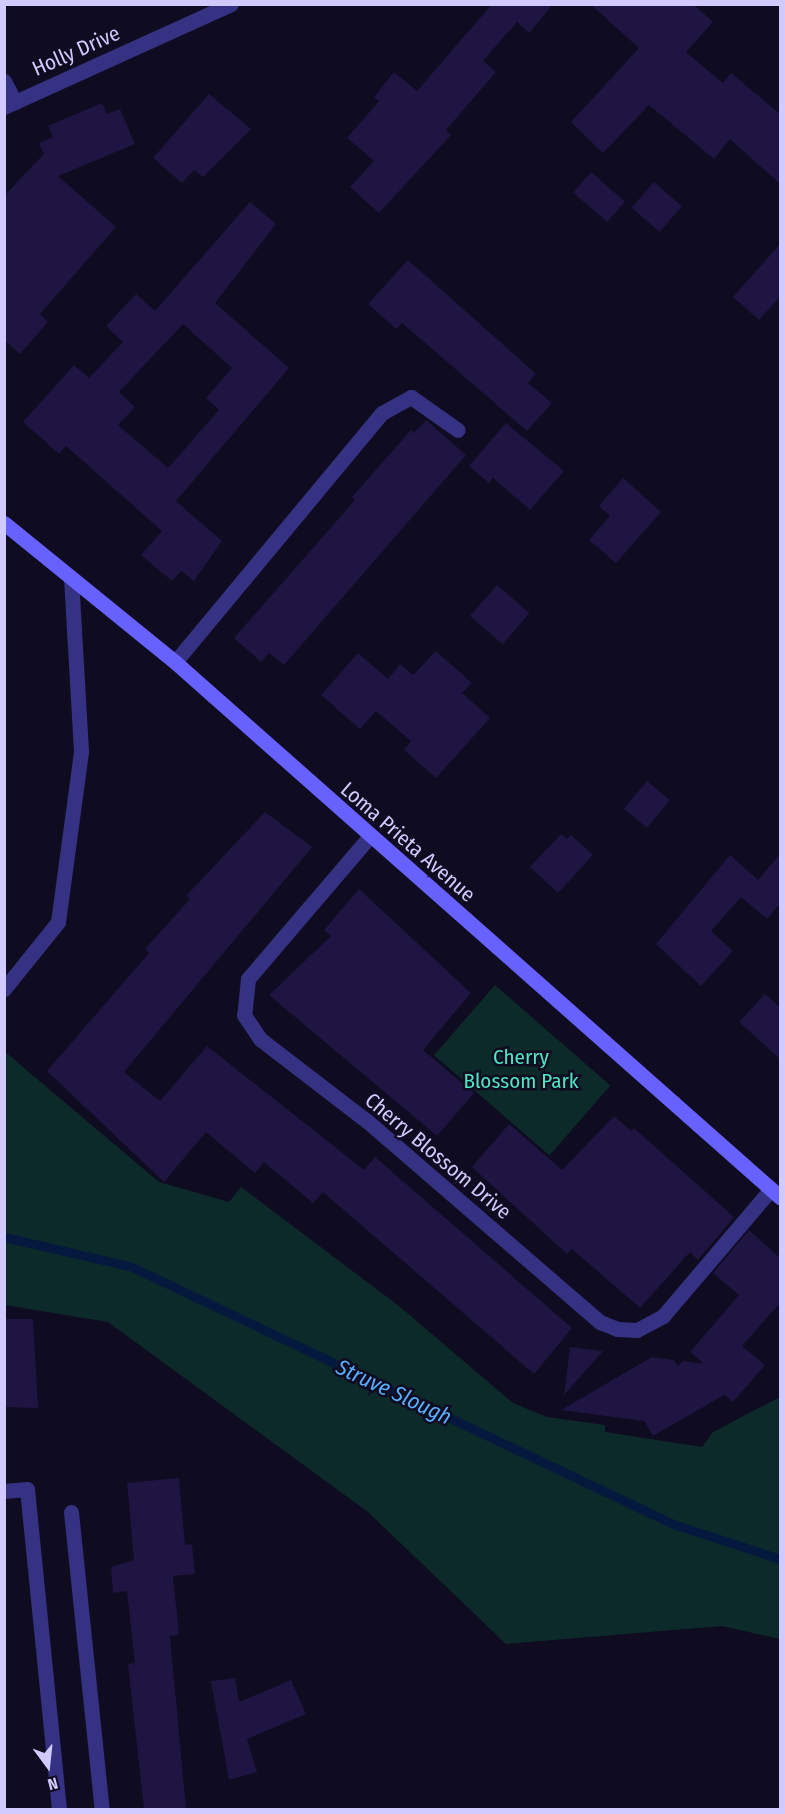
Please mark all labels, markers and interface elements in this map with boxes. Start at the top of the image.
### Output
street label: Holly Drive [28,20,124,82]
street label: Loma Prieta Avenue [336,777,480,907]
park label: Cherry Blossom Park [463,1044,579,1094]
street label: Cherry Blossom Drive [360,1087,516,1225]
water label: Struve Slough [332,1354,456,1430]
north arrow [18,1736,78,1796]
text: N [46,1773,60,1794]

